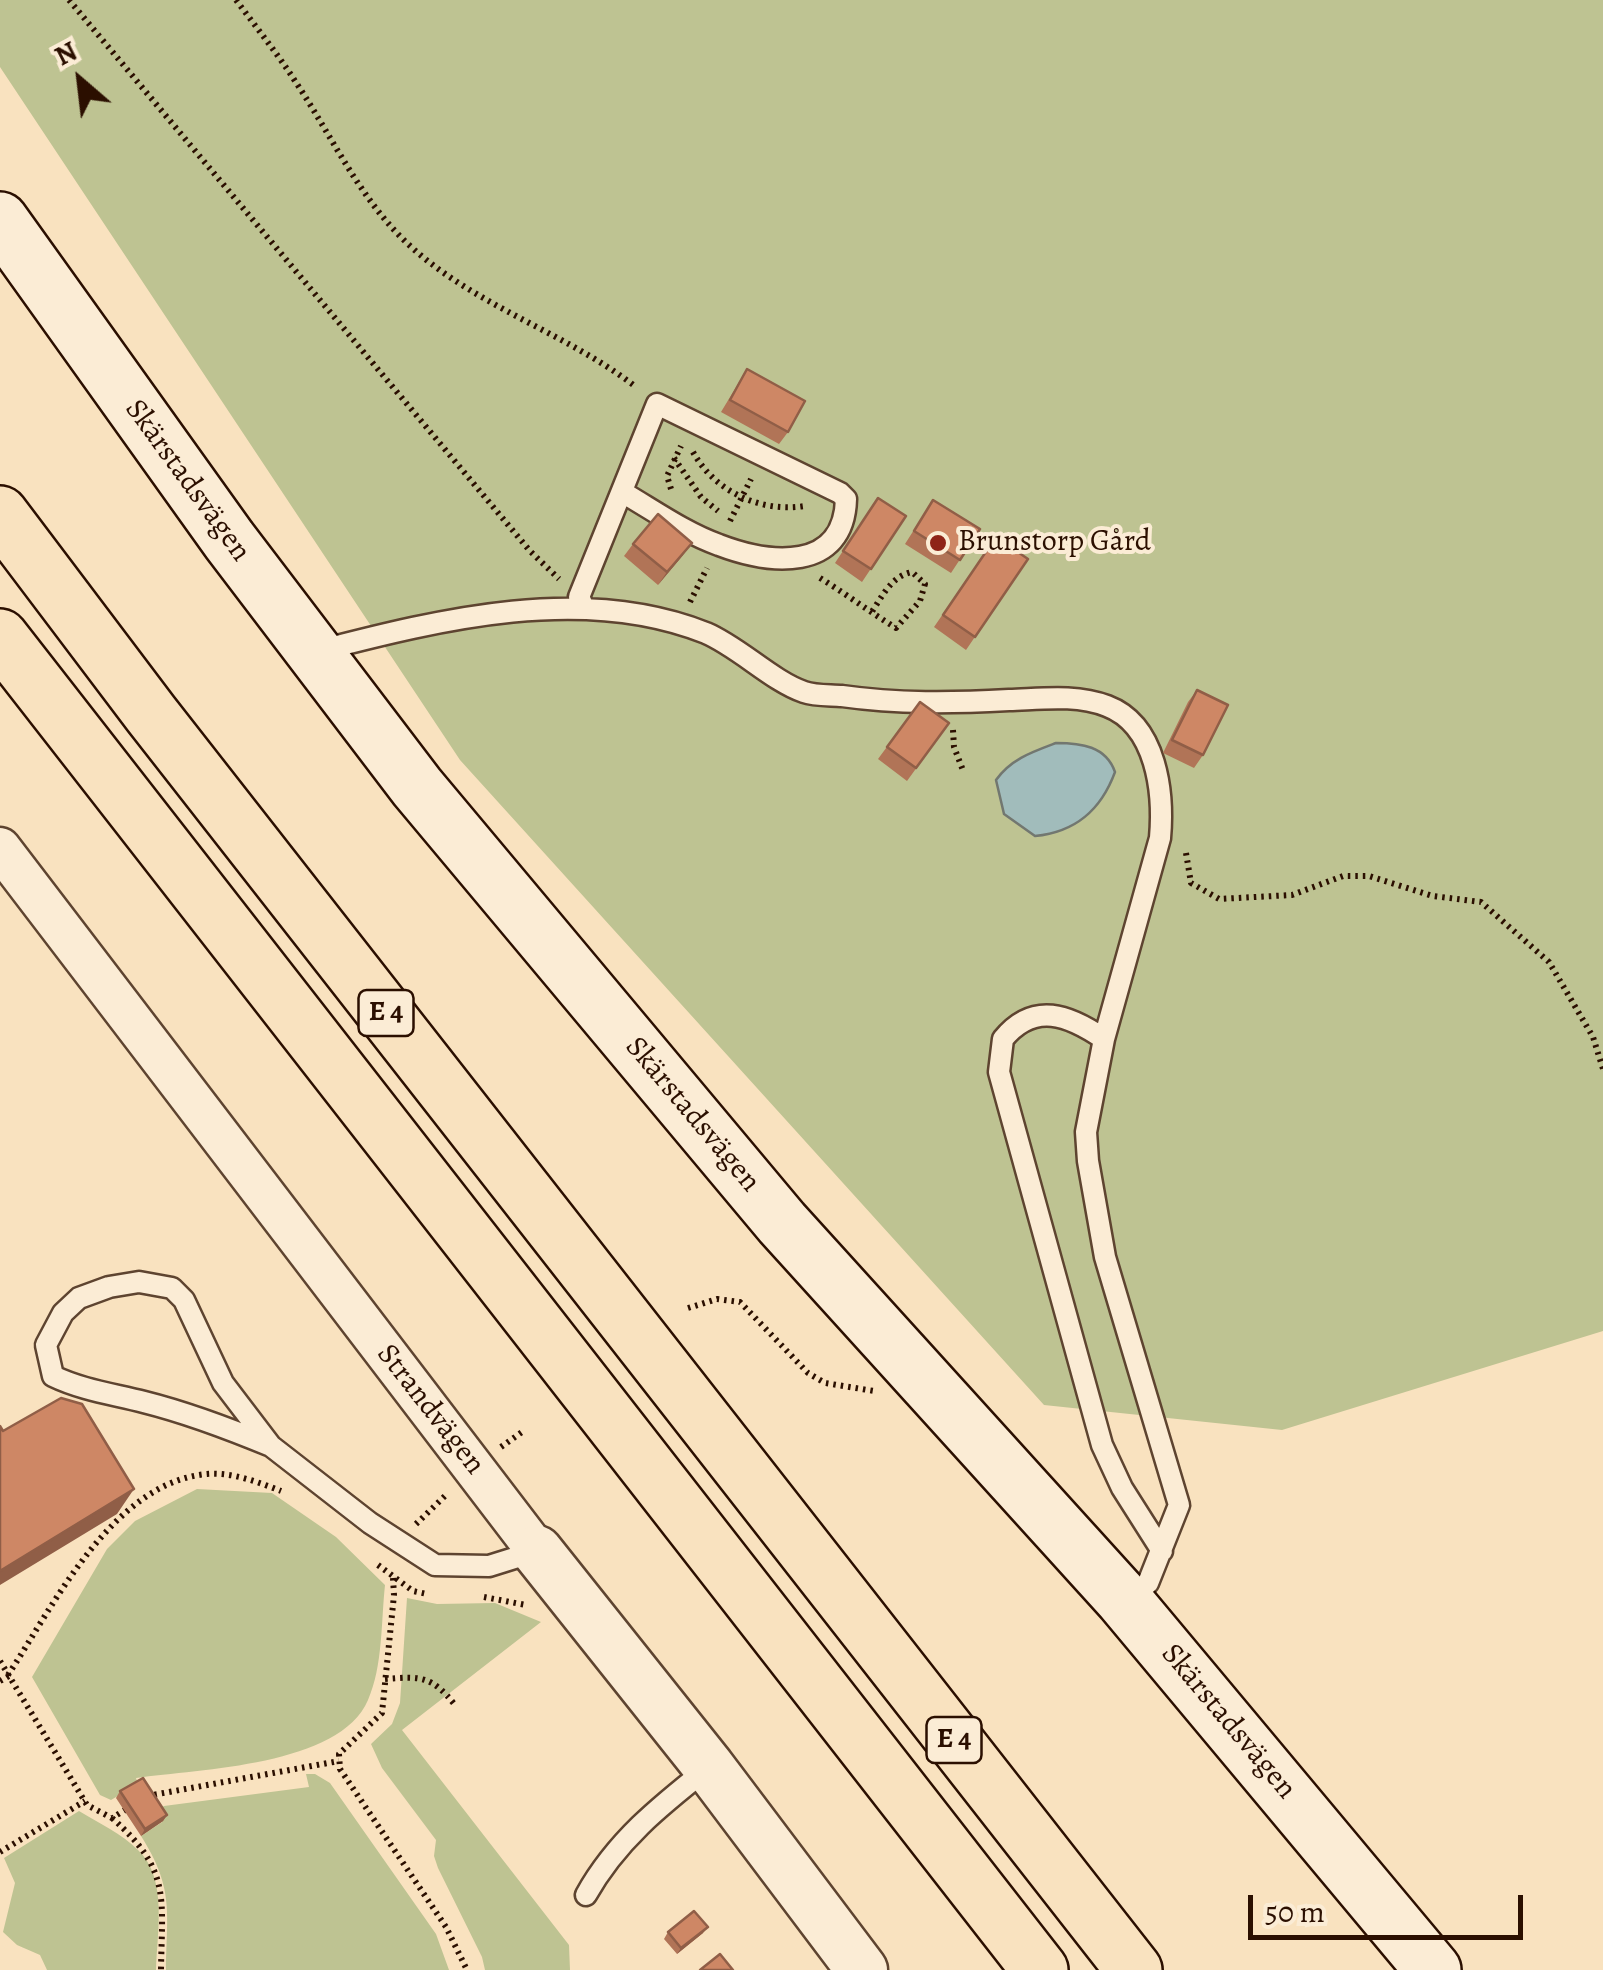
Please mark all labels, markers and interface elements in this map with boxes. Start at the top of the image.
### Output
north arrow [30,30,130,130]
text: N [48,32,84,75]
street label: Skärstadsvägen [116,393,258,569]
place label: Brunstorp Gård [958,525,1151,561]
marker: Brunstorp Gård [927,532,949,554]
road number: E 4 [358,990,414,1036]
street label: Skärstadsvägen [617,1030,767,1200]
street label: Strandvägen [368,1338,492,1482]
street label: Skärstadsvägen [1153,1637,1303,1807]
road number: E 4 [926,1717,982,1763]
scale bar [1253,1875,1528,1937]
text: 50 m [1265,1892,1325,1932]

